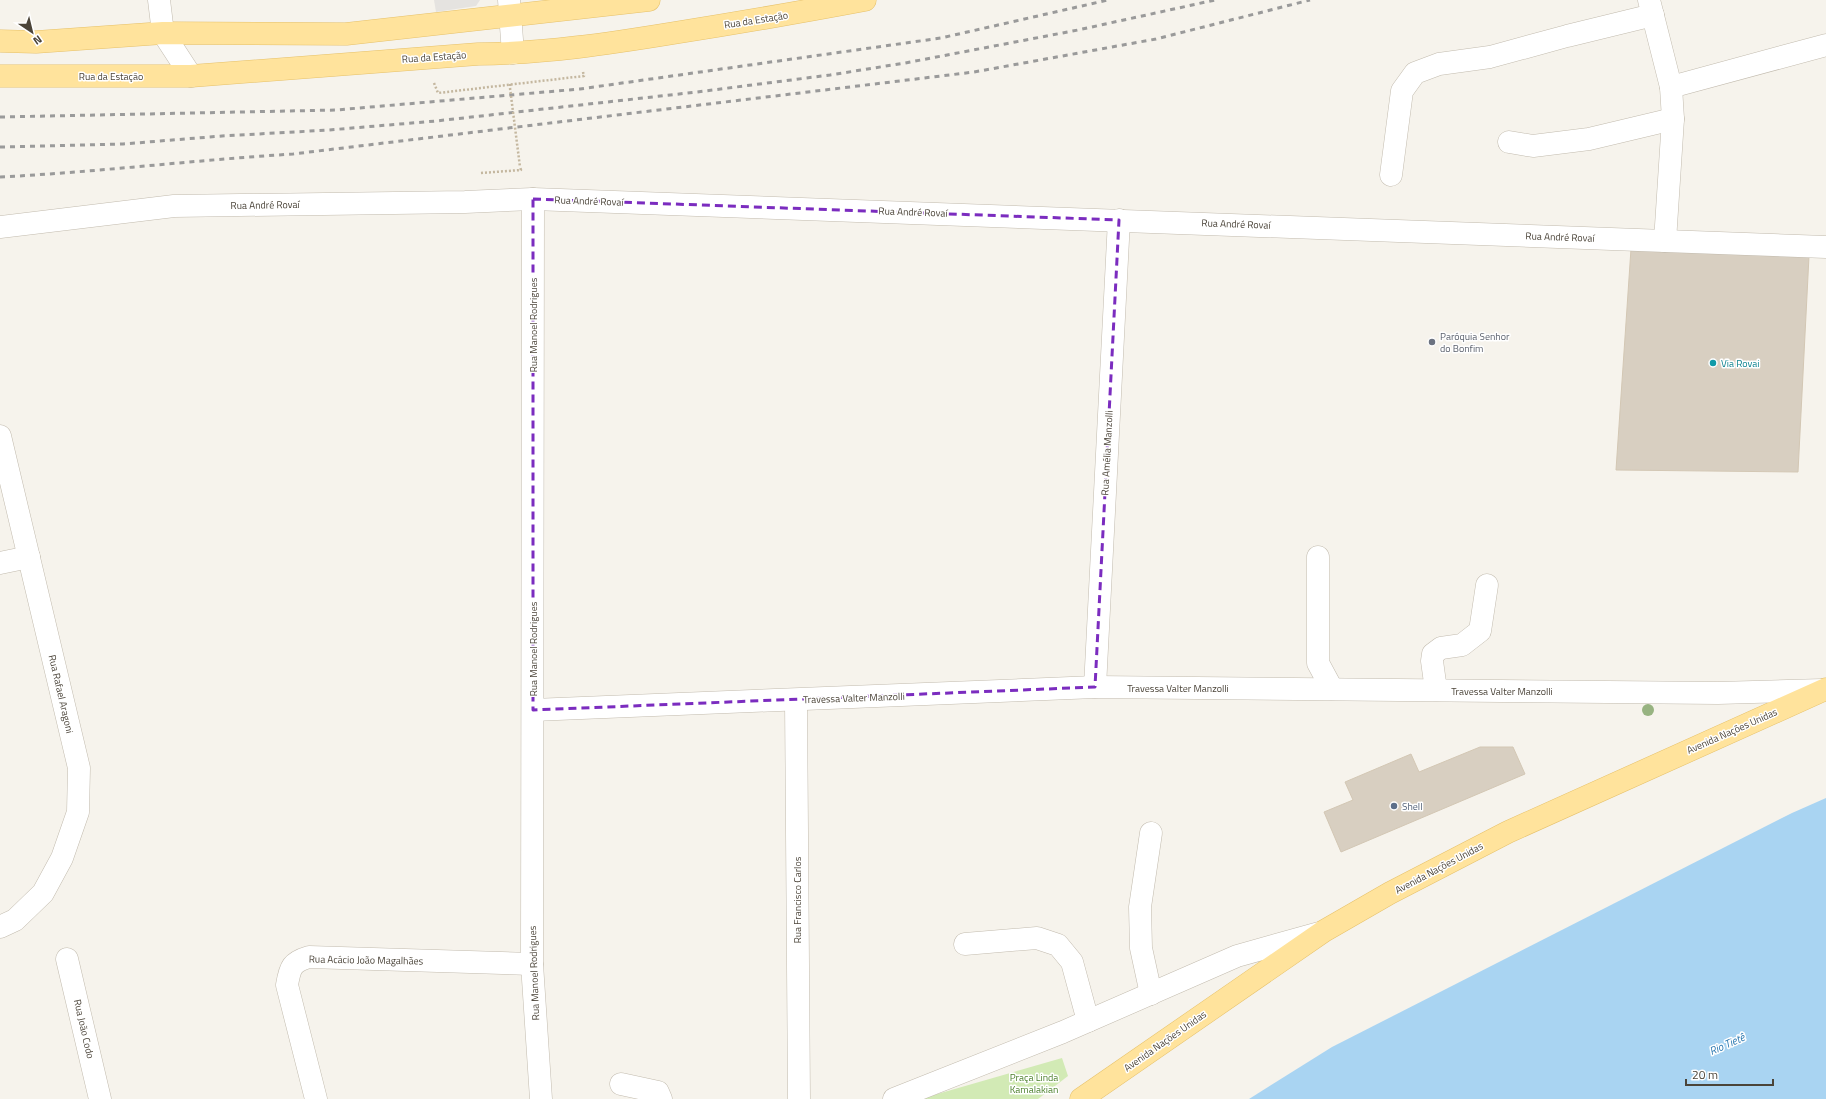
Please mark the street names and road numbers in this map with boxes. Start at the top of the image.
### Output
street label: Rua da Estação [723,8,789,32]
street label: Rua da Estação [401,47,467,67]
street label: Rua da Estação [79,69,143,84]
street label: Rua André Rovaí [554,192,625,210]
street label: Rua André Rovaí [230,197,300,213]
street label: Rua André Rovaí [878,203,949,221]
street label: Rua André Rovaí [1201,215,1272,233]
street label: Rua André Rovaí [1525,228,1596,246]
street label: Rua Manoel Rodrigues [526,277,541,372]
street label: Rua Amélia Manzolli [1097,410,1117,496]
street label: Rua Manoel Rodrigues [526,601,541,696]
street label: Rua Rafael Aragoni [45,653,77,735]
street label: Travessa Valter Manzolli [1127,681,1229,696]
street label: Travessa Valter Manzolli [1451,684,1553,699]
street label: Travessa Valter Manzolli [803,689,905,707]
street label: Avenida Nações Unidas [1684,704,1780,758]
street label: Avenida Nações Unidas [1392,838,1486,898]
street label: Rua Francisco Carlos [790,856,805,943]
street label: Rua Manoel Rodrigues [525,925,543,1021]
street label: Rua Acácio João Magalhães [309,952,424,969]
street label: Rua João Codo [70,998,98,1060]
street label: Avenida Nações Unidas [1121,1007,1210,1075]

